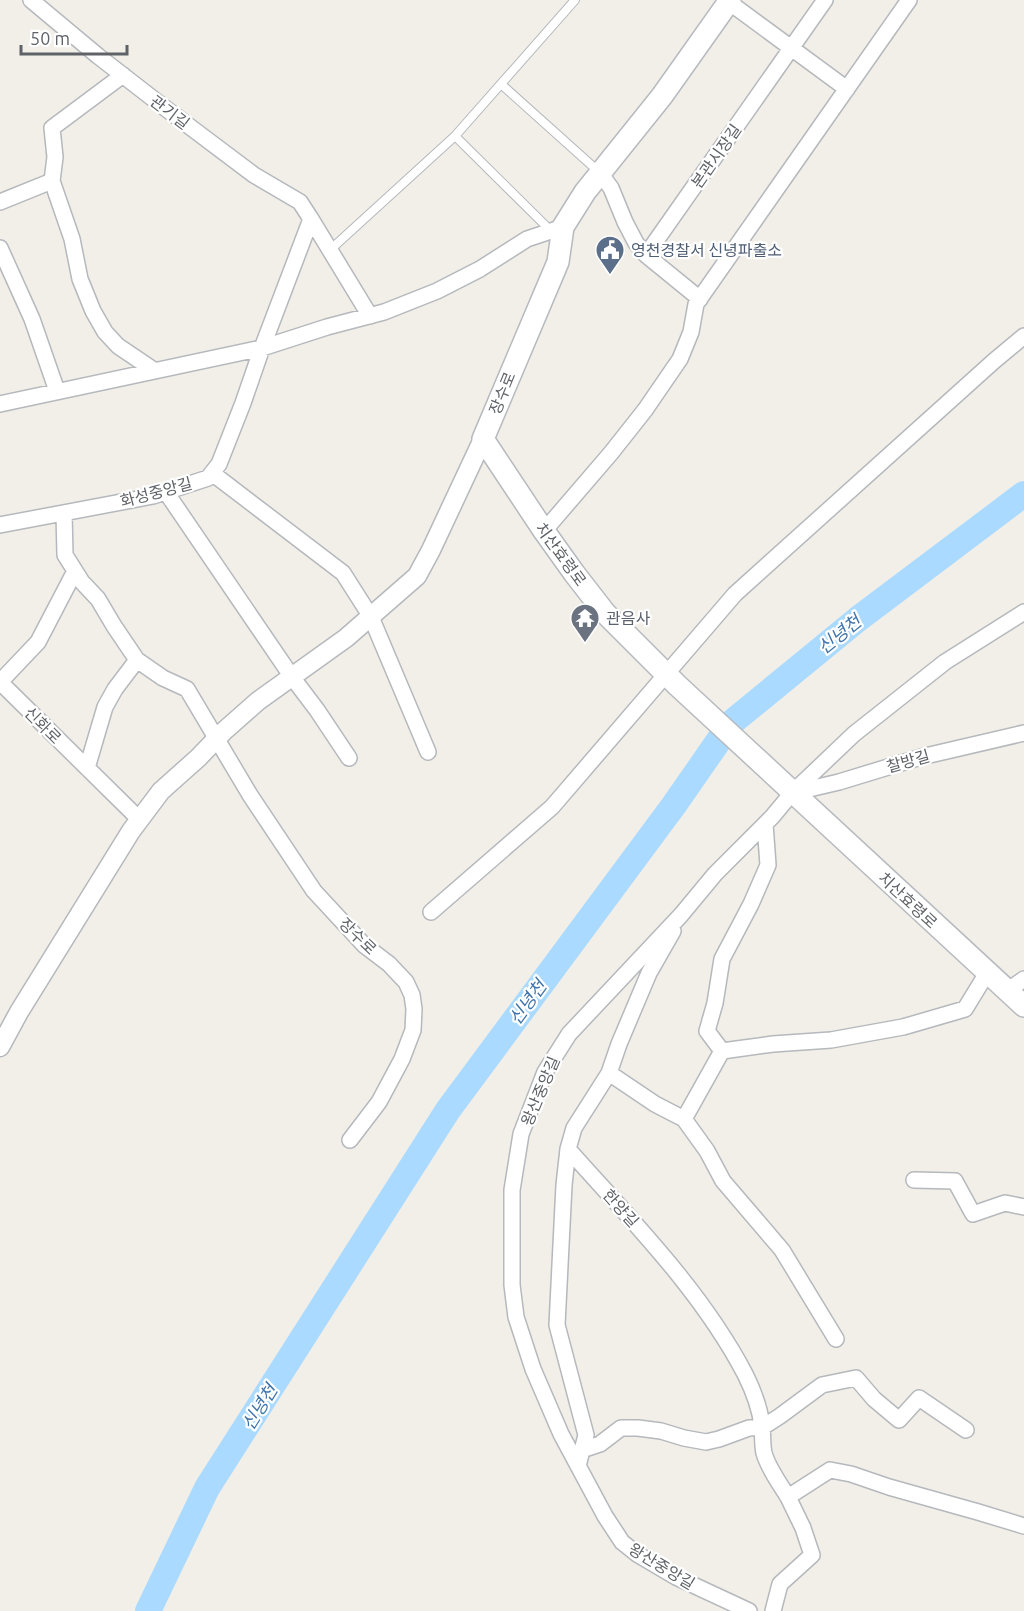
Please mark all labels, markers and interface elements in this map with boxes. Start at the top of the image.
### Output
scale bar [21,18,128,56]
text: 50 m [30,28,70,48]
street label: 관기길 [147,92,193,132]
street label: 본관시장길 [688,121,744,191]
public building icon: 영천경찰서 신녕파출소 [594,234,626,276]
place label: 영천경찰서 신녕파출소 [631,241,782,259]
street label: 장수로 [485,369,519,417]
street label: 화성중앙길 [118,474,194,510]
street label: 치산효령로 [532,519,590,589]
temple icon: 관음사 [569,602,601,644]
place label: 관음사 [606,609,650,627]
water label: 신녕천 [813,609,866,657]
street label: 신화로 [21,703,65,747]
street label: 찰방길 [884,746,932,776]
street label: 치산효령로 [875,868,941,932]
street label: 장수로 [336,914,380,958]
water label: 신녕천 [504,974,551,1028]
street label: 왕산중앙길 [517,1054,563,1128]
street label: 한양길 [600,1186,642,1230]
water label: 신녕천 [237,1379,282,1433]
street label: 왕산중앙길 [626,1539,698,1593]

